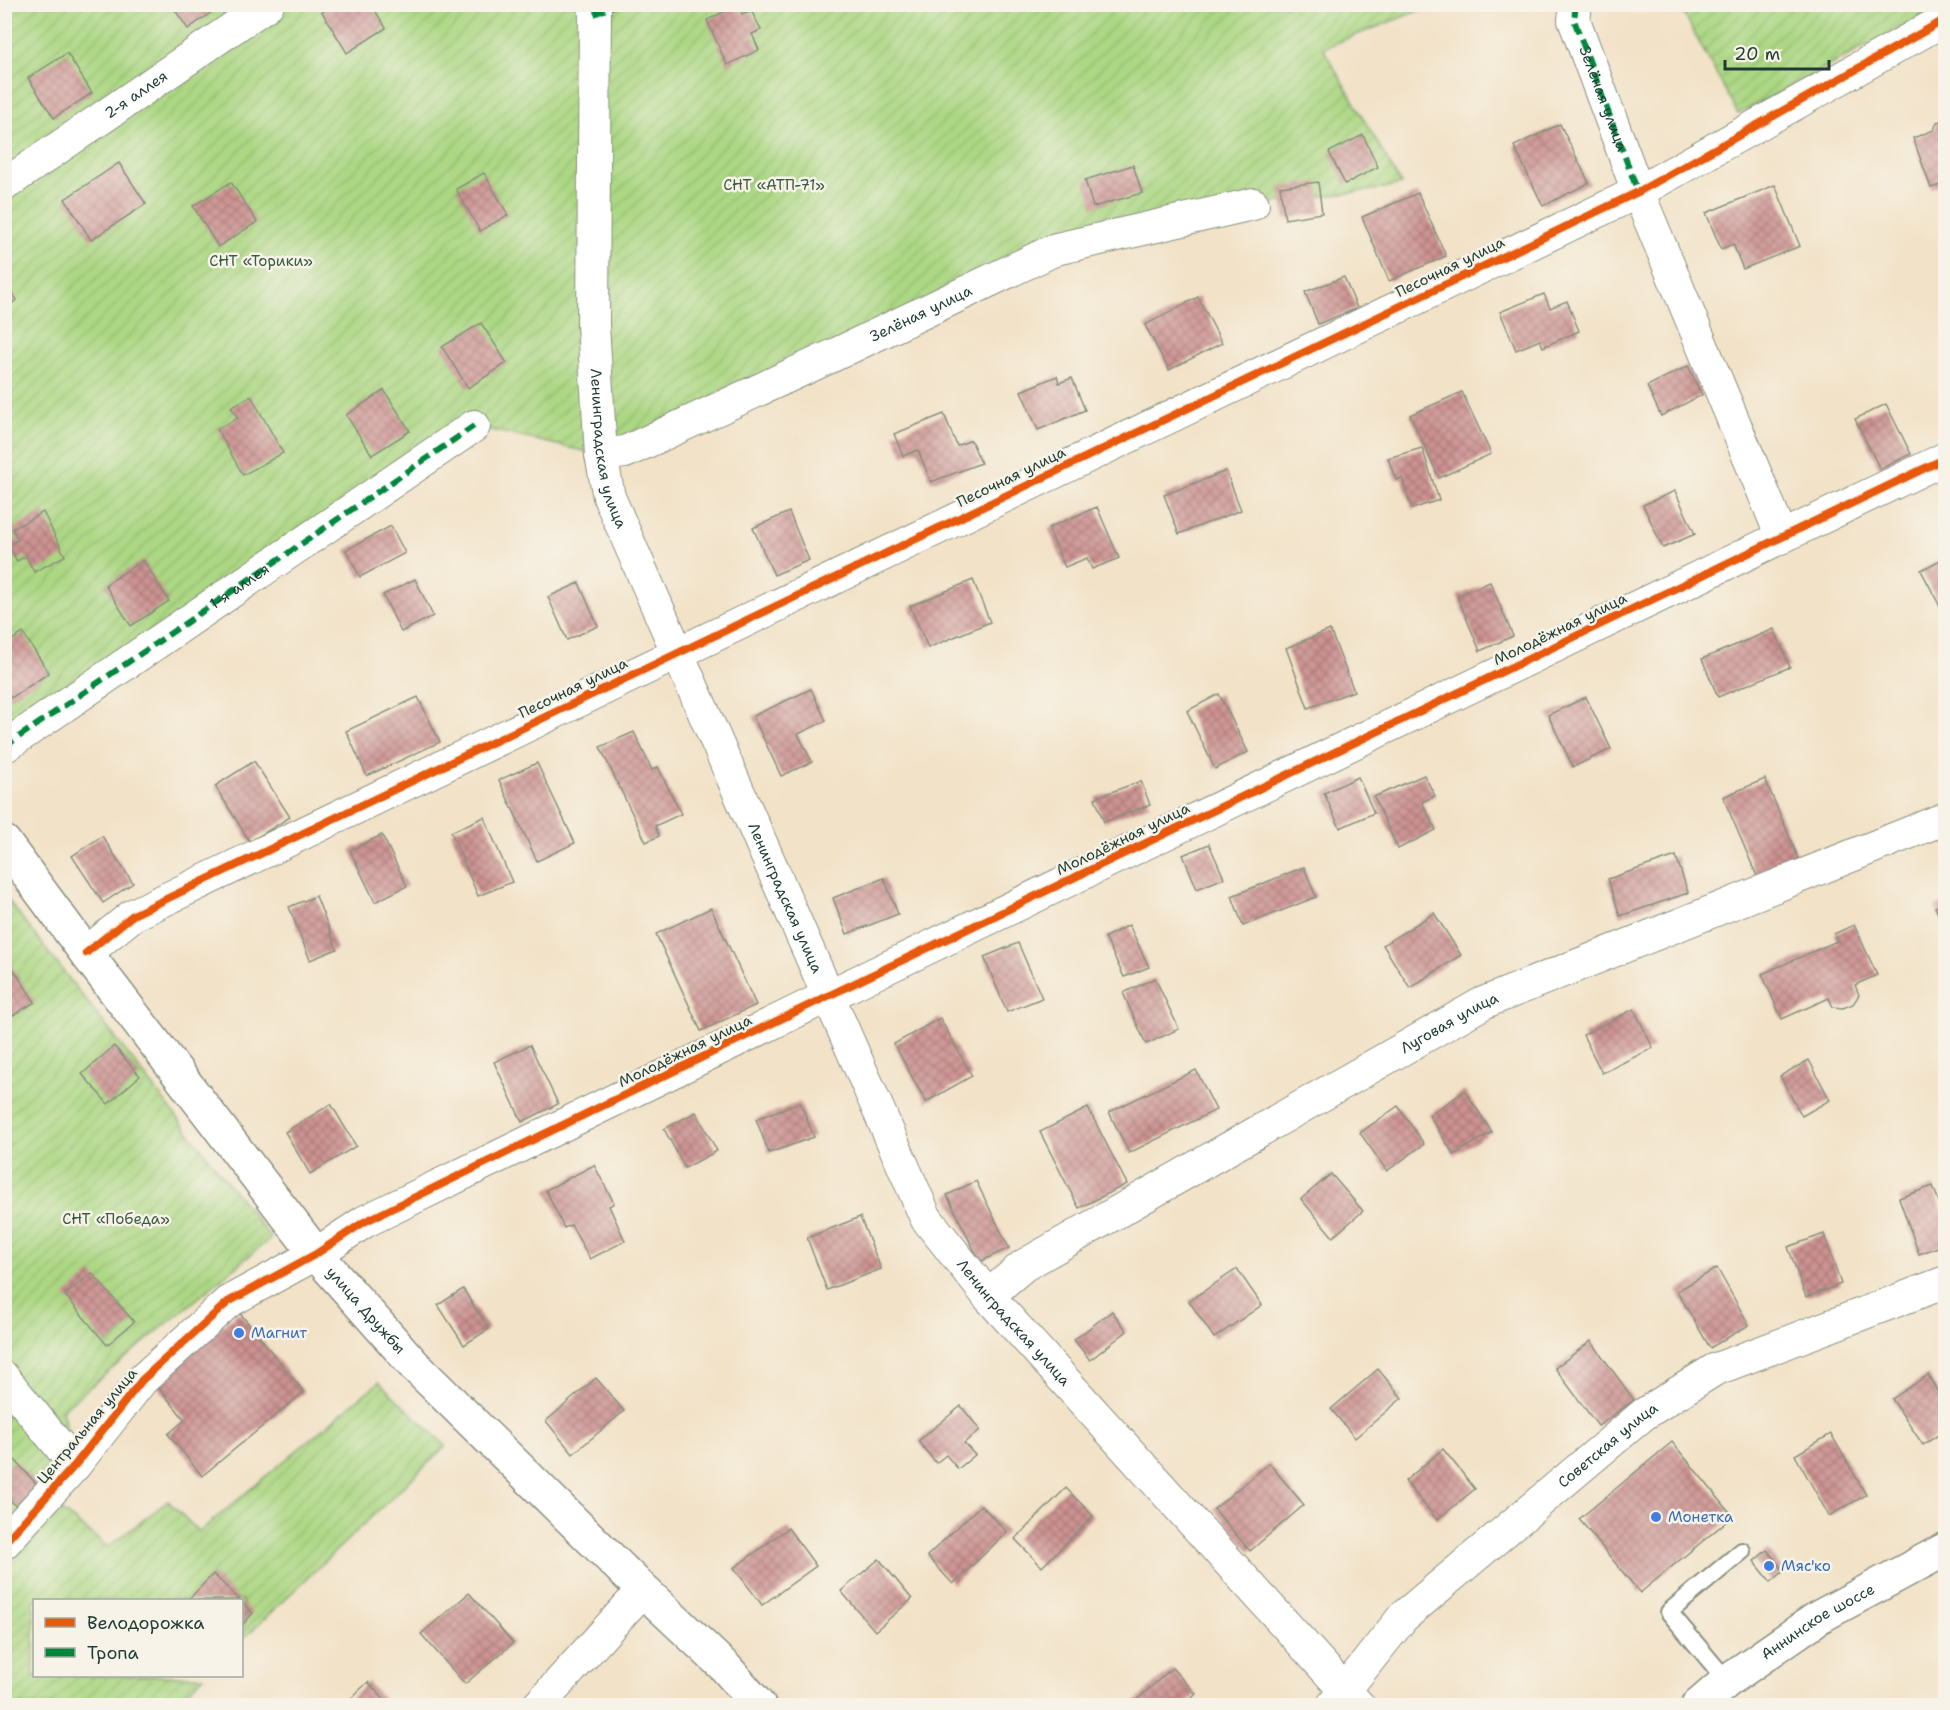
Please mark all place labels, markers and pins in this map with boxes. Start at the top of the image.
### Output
place label: Магнит [251,1323,307,1343]
marker: Магнит [232,1326,246,1340]
place label: Монетка [1668,1507,1734,1527]
marker: Монетка [1649,1510,1663,1524]
place label: Мяс'ко [1781,1556,1831,1576]
marker: Мяс'ко [1762,1559,1776,1573]

